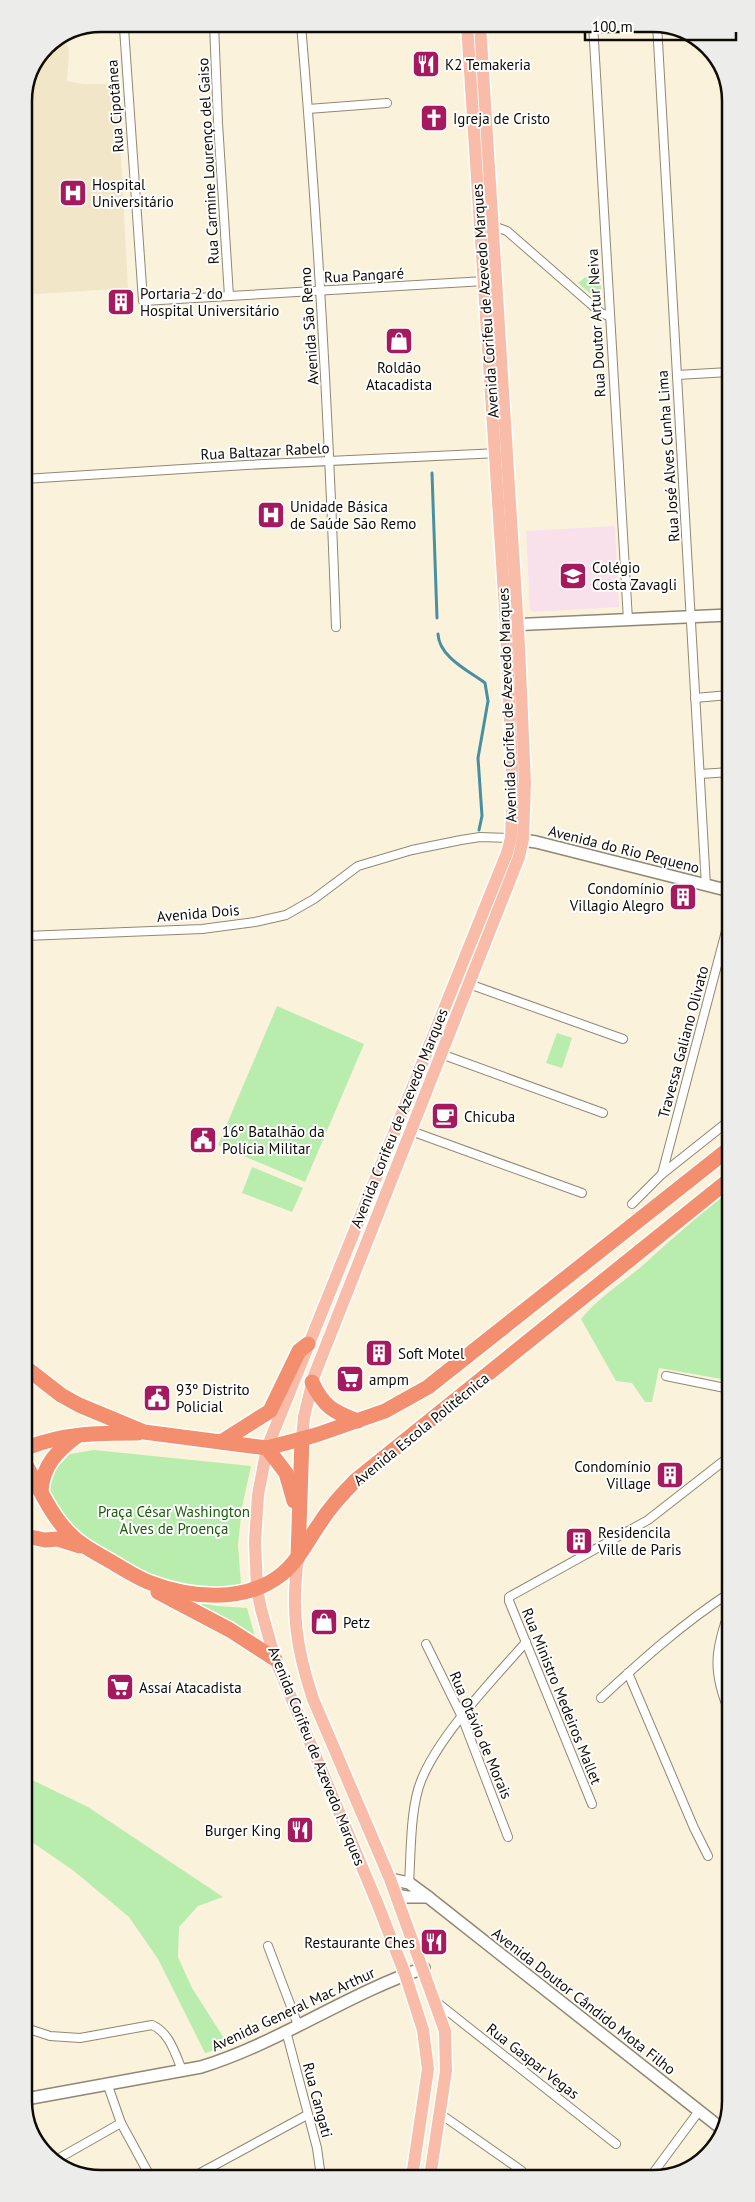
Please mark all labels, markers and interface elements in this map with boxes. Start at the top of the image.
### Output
scale bar [585,10,736,42]
text: 100 m [592,17,633,36]
restaurant icon: K2 Temakeria [411,49,441,79]
place label: K2 Temakeria [445,55,531,74]
street label: Rua Carmine Lourenço del Gaiso [193,57,223,265]
street label: Rua Cipotânea [102,59,128,153]
church icon: Igreja de Cristo [419,103,449,133]
place label: Igreja de Cristo [453,109,550,128]
place label: Hospital Universitário [92,175,174,211]
hospital icon: Hospital Universitário [58,178,88,208]
street label: Avenida Corifeu de Azevedo Marques [467,183,503,419]
street label: Rua Doutor Artur Neiva [583,248,609,398]
street label: Rua Pangaré [324,263,404,287]
street label: Avenida São Remo [295,266,323,386]
place label: Portaria 2 do Hospital Universitário [140,284,279,320]
building icon: Portaria 2 do Hospital Universitário [106,287,136,317]
shop icon: Roldão Atacadista [384,326,414,356]
place label: Roldão Atacadista [366,358,432,394]
street label: Rua José Alves Cunha Lima [653,370,683,542]
street label: Rua Baltazar Rabelo [200,438,330,464]
place label: Unidade Básica de Saúde São Remo [290,497,416,533]
hospital icon: Unidade Básica de Saúde São Remo [256,500,286,530]
place label: Colégio Costa Zavagli [592,558,677,594]
school or university icon: Colégio Costa Zavagli [558,561,588,591]
street label: Avenida Corifeu de Azevedo Marques [493,587,521,823]
street label: Avenida do Rio Pequeno [546,821,702,877]
place label: Condomínio Villagio Alegro [569,879,664,915]
building icon: Condomínio Villagio Alegro [668,882,698,912]
street label: Avenida Dois [156,900,240,926]
street label: Travessa Galiano Olivato [653,964,713,1120]
street label: Avenida Corifeu de Azevedo Marques [346,1006,452,1230]
cafe icon: Chicuba [430,1101,460,1131]
place label: Chicuba [464,1107,515,1126]
place label: 16º Batalhão da Polícia Militar [222,1122,325,1158]
public building icon: 16º Batalhão da Polícia Militar [188,1125,218,1155]
building icon: Soft Motel [364,1338,394,1368]
place label: Soft Motel [398,1344,465,1363]
supermarket icon: ampm [335,1364,365,1394]
street label: Avenida Escola Politécnica [349,1368,493,1490]
place label: ampm [369,1370,409,1389]
place label: 93º Distrito Policial [176,1380,250,1416]
public building icon: 93º Distrito Policial [142,1383,172,1413]
place label: Condomínio Village [574,1457,651,1493]
building icon: Condomínio Village [655,1460,685,1490]
park label: Praça César Washington Alves de Proença [98,1502,250,1538]
place label: Residencila Ville de Paris [597,1523,681,1559]
building icon: Residencila Ville de Paris [564,1526,594,1556]
street label: Rua Ministro Medeiros Mallet [518,1605,606,1787]
shop icon: Petz [309,1607,339,1637]
place label: Petz [343,1613,370,1632]
street label: Avenida Corifeu de Azevedo Marques [264,1644,370,1868]
street label: Rua Otávio de Morais [446,1668,516,1802]
supermarket icon: Assaí Atacadista [105,1672,135,1702]
place label: Assaí Atacadista [139,1678,242,1697]
restaurant icon: Burger King [285,1815,315,1845]
place label: Burger King [205,1821,281,1840]
street label: Avenida Doutor Cândido Mota Filho [488,1923,680,2079]
restaurant icon: Restaurante Ches [419,1927,449,1957]
place label: Restaurante Ches [304,1933,415,1952]
street label: Avenida General Mac Arthur [208,1963,378,2055]
street label: Rua Gaspar Vegas [483,2019,583,2103]
street label: Rua Cangati [299,2060,337,2140]

